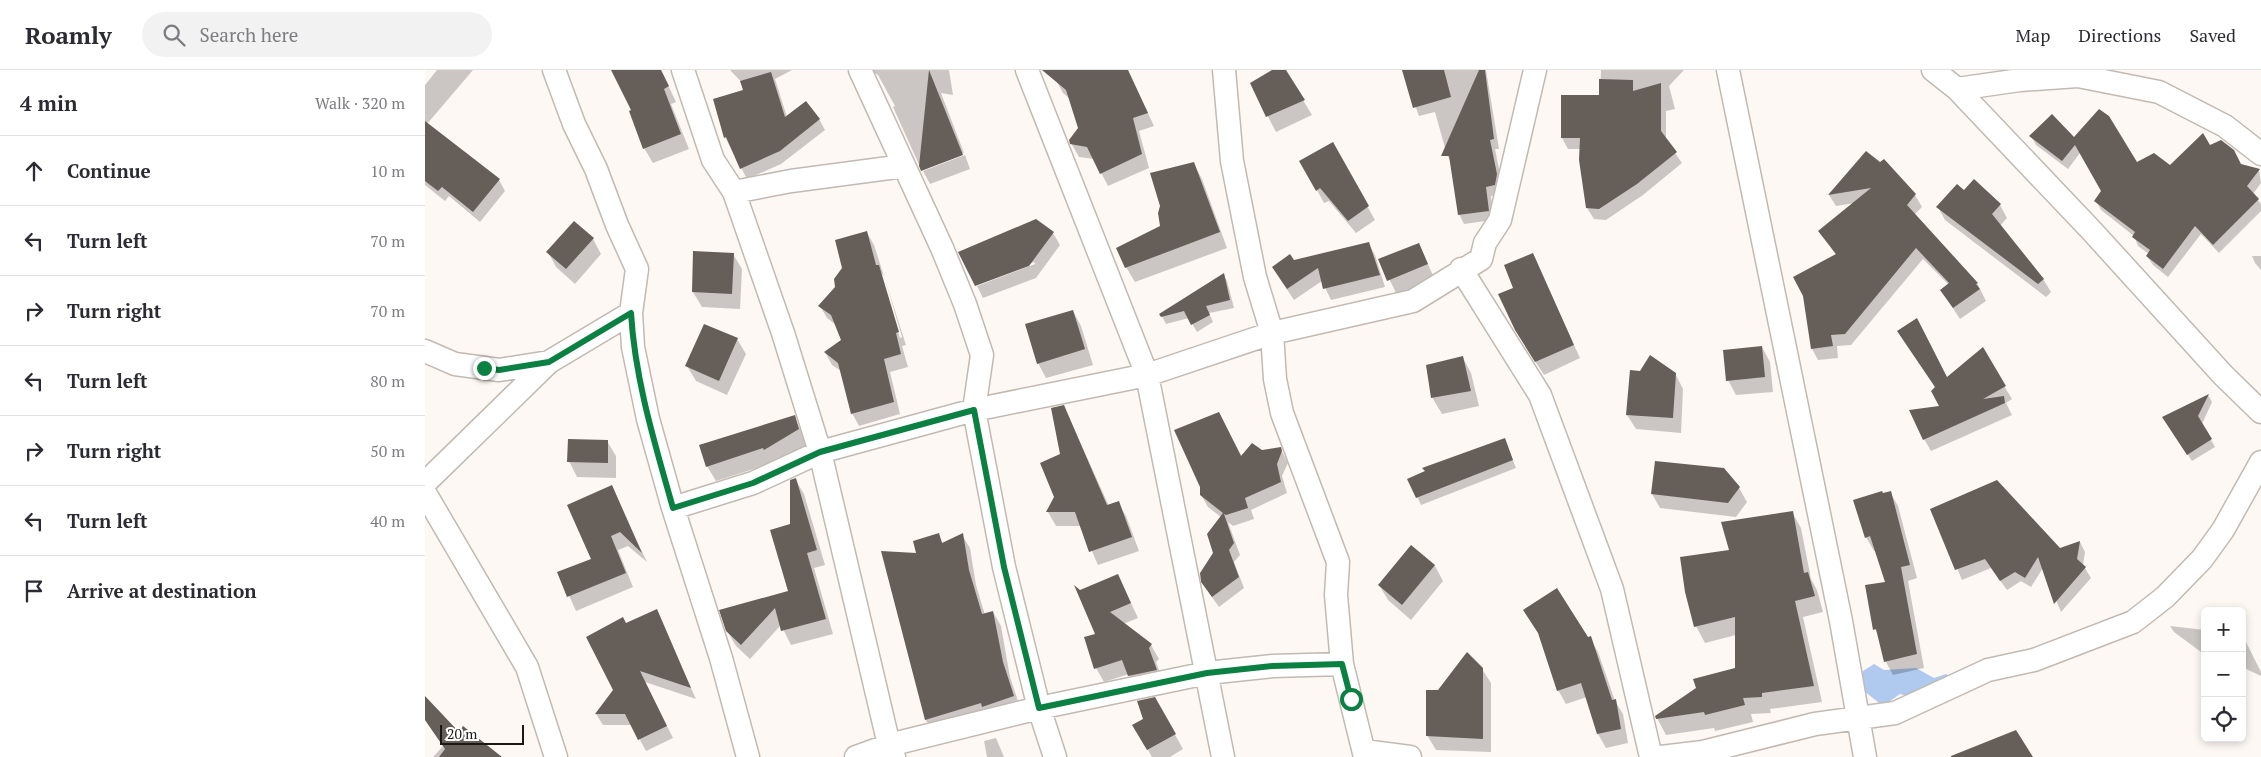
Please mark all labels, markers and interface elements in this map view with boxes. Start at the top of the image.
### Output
search box [142,12,492,57]
text: Roamly [25,19,112,51]
icon: search [160,21,188,49]
text: Search here [200,22,298,47]
text: Map [2015,23,2050,47]
text: Directions [2078,23,2161,47]
text: Saved [2189,23,2236,47]
text: 4 min [20,89,77,117]
text: Walk · 320 m [315,92,405,114]
icon: ahead [20,157,48,185]
text: Continue [67,158,151,183]
text: 10 m [370,160,405,182]
icon: left [20,227,48,255]
text: Turn left [67,228,148,253]
text: 70 m [370,230,405,252]
icon: right [20,297,48,325]
text: Turn right [67,298,161,323]
text: 70 m [370,300,405,322]
route end [473,357,496,380]
icon: left [20,367,48,395]
text: Turn left [67,368,148,393]
text: 80 m [370,370,405,392]
icon: right [20,437,48,465]
text: Turn right [67,438,161,463]
text: 50 m [370,440,405,462]
icon: left [20,507,48,535]
text: Turn left [67,508,148,533]
text: 40 m [370,510,405,532]
icon: arrive [20,577,48,605]
text: Arrive at destination [67,578,256,603]
map controls [2201,607,2246,742]
button: + [2201,607,2246,652]
button: − [2201,652,2246,697]
route start [1340,688,1363,711]
button: locate [2201,697,2246,742]
scale bar [440,722,524,745]
text: 20 m [447,724,477,743]

